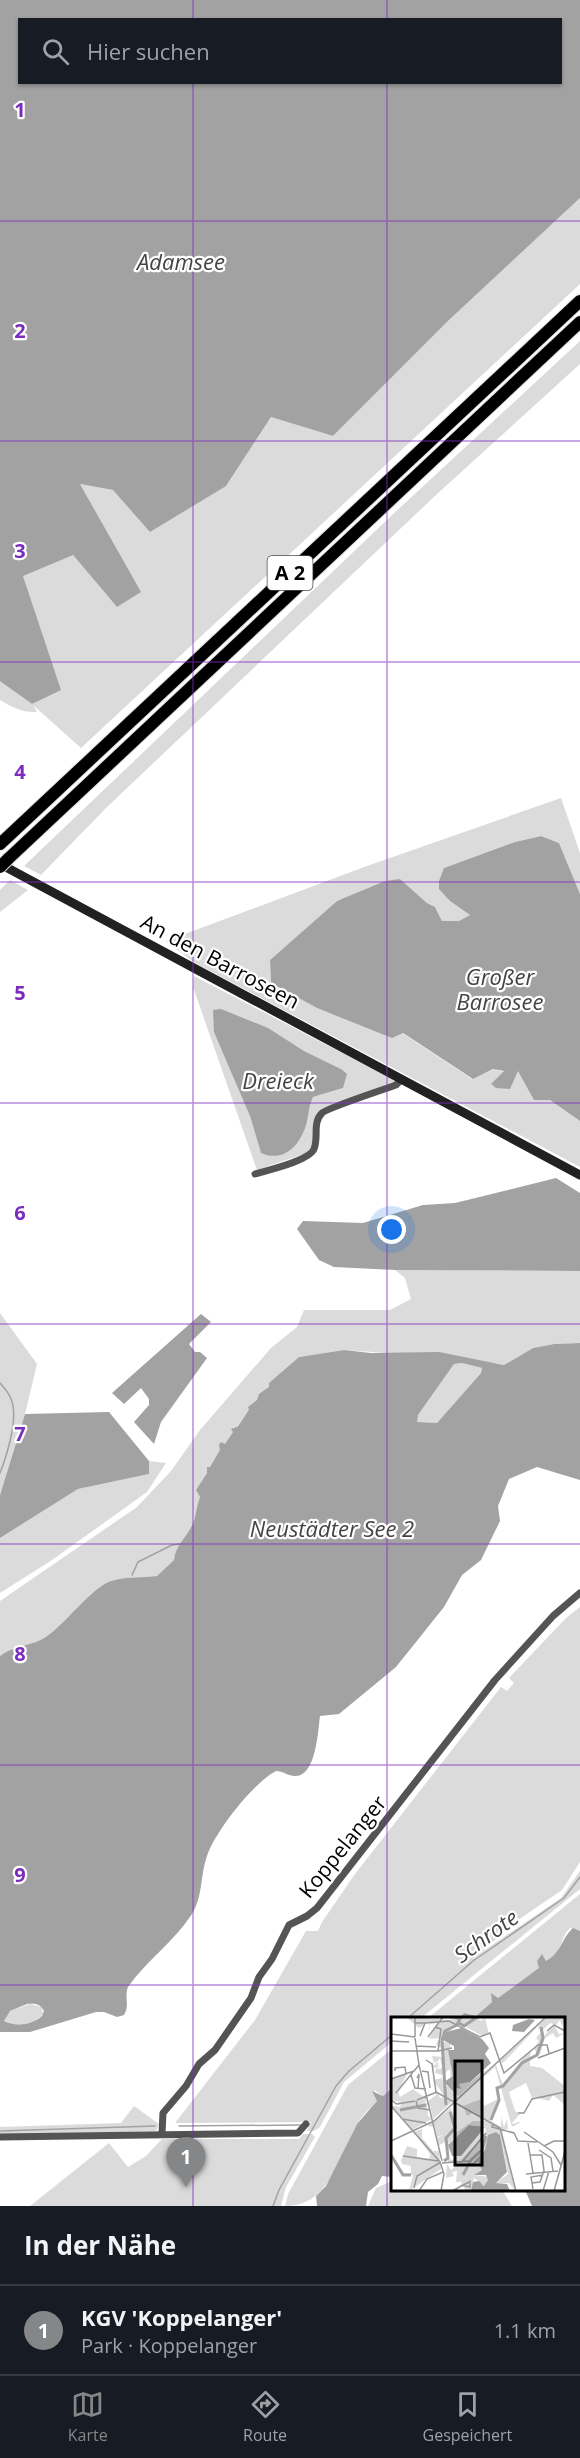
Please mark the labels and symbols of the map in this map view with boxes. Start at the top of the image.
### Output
text: 1 [14,96,26,123]
water label: Adamsee [135,246,225,276]
text: 2 [14,317,26,344]
text: 3 [14,537,26,564]
road number: A 2 [268,556,312,590]
text: 4 [14,758,26,785]
street label: An den Barroseen [136,907,305,1015]
water label: Großer Barrosee [457,961,543,1016]
text: 5 [14,979,26,1006]
water label: Dreieck [242,1065,315,1095]
text: 6 [14,1199,26,1226]
your location [377,1215,406,1244]
text: 7 [14,1420,26,1447]
water label: Neustädter See 2 [250,1513,414,1543]
text: 8 [14,1640,26,1667]
street label: Koppelanger [292,1789,393,1904]
text: 9 [14,1861,26,1888]
water label: Schrote [447,1902,524,1969]
inset map [391,2017,565,2191]
pin: 1 [166,2138,206,2187]

